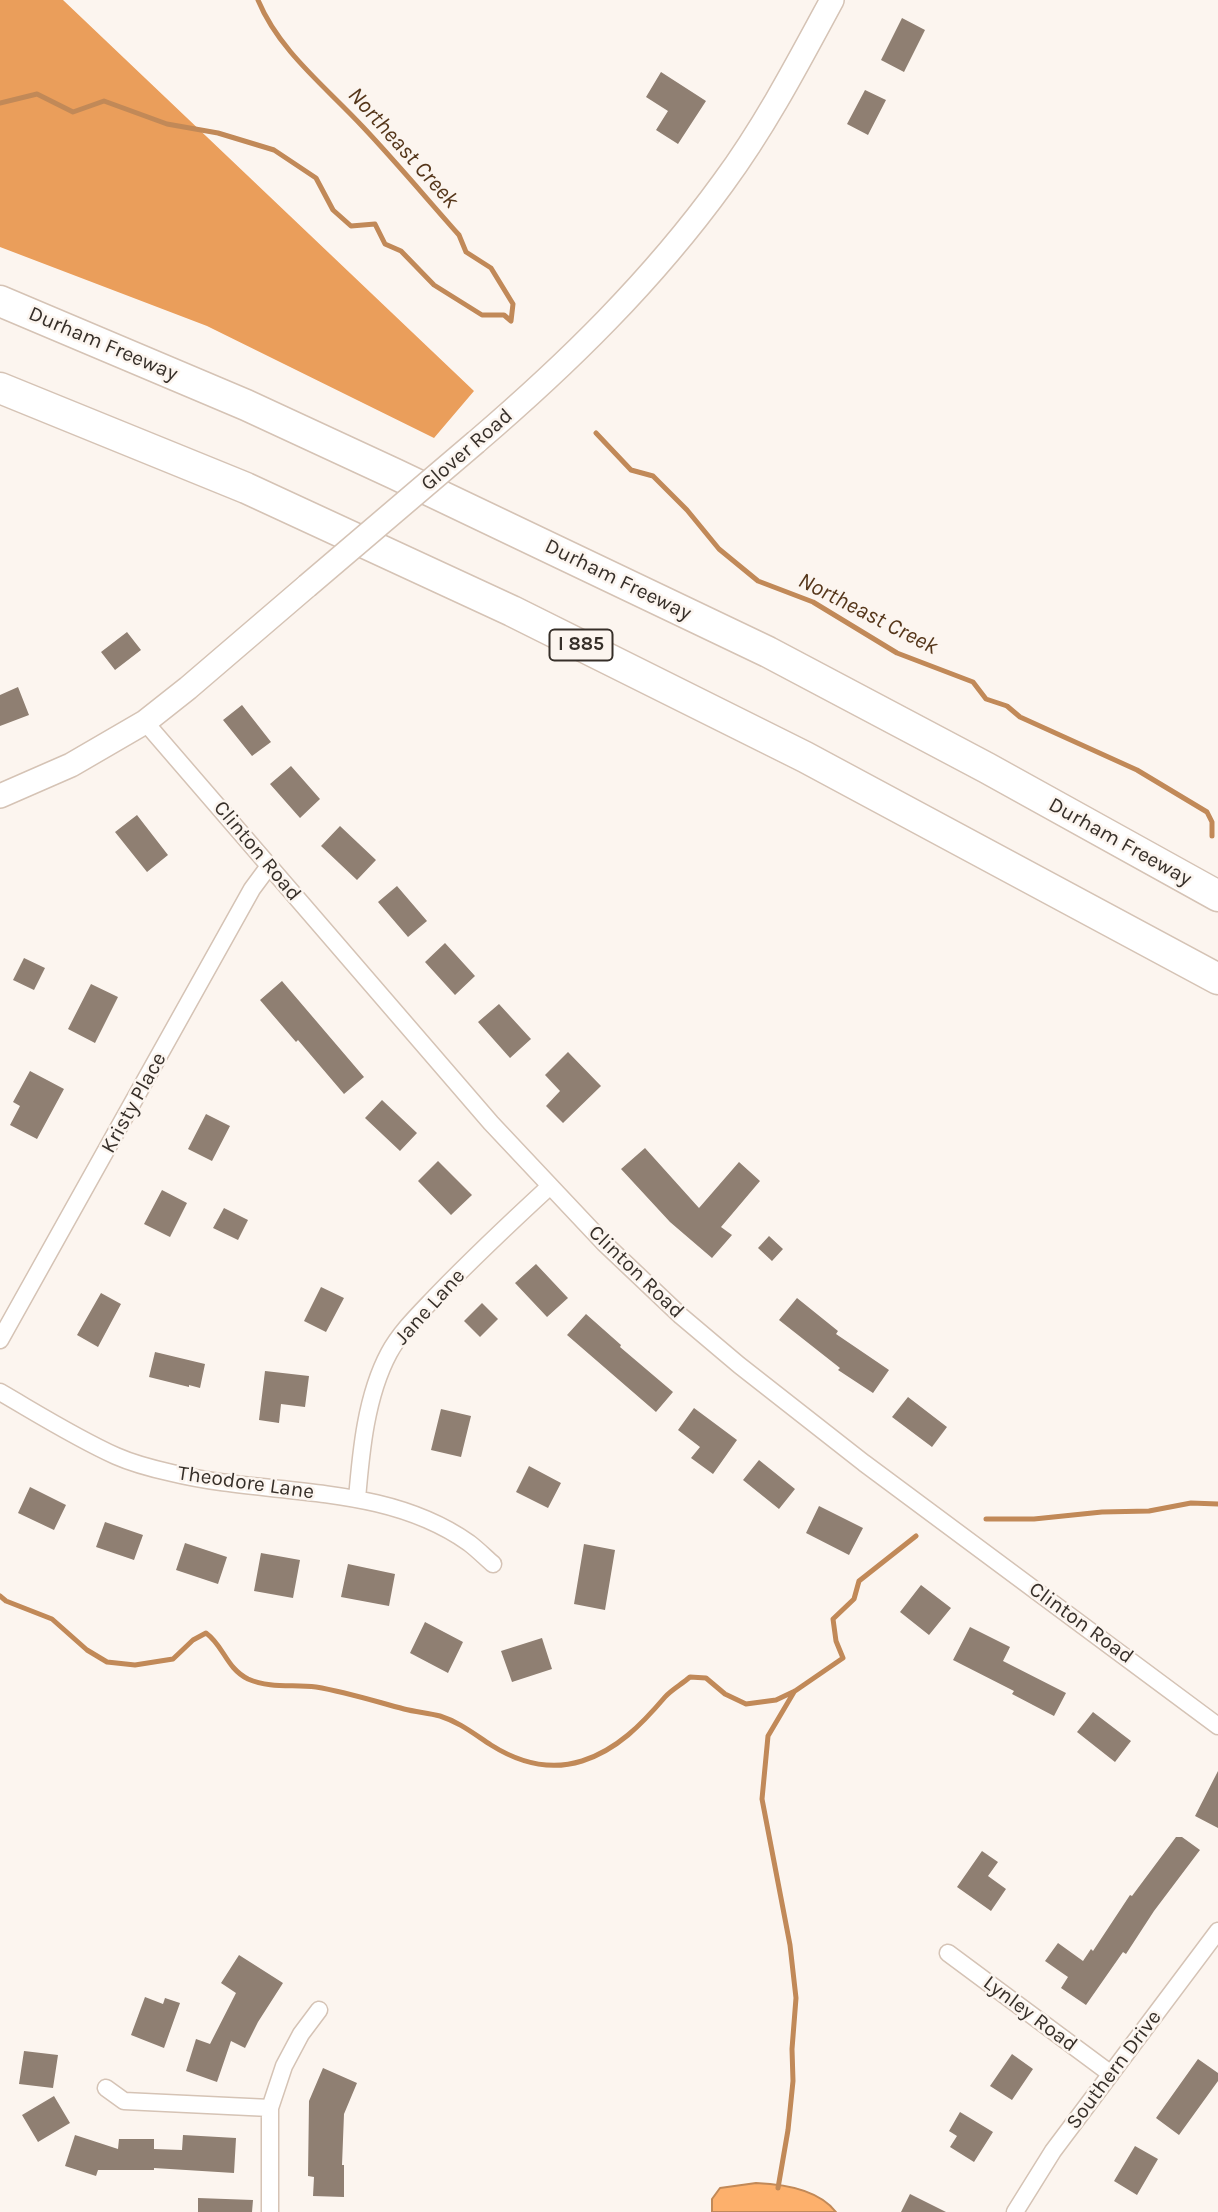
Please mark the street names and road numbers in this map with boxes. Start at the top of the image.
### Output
street label: Durham Freeway [25,301,181,387]
street label: Glover Road [416,403,518,497]
street label: Durham Freeway [541,534,695,626]
road number: I 885 [550,630,612,660]
street label: Durham Freeway [1044,792,1196,892]
street label: Clinton Road [208,796,306,906]
street label: Kristy Place [96,1048,172,1158]
street label: Clinton Road [583,1220,689,1324]
street label: Jane Lane [389,1264,471,1350]
street label: Theodore Lane [176,1461,316,1505]
street label: Clinton Road [1024,1577,1138,1669]
street label: Lynley Road [978,1970,1082,2058]
street label: Southern Drive [1061,2005,1167,2135]

